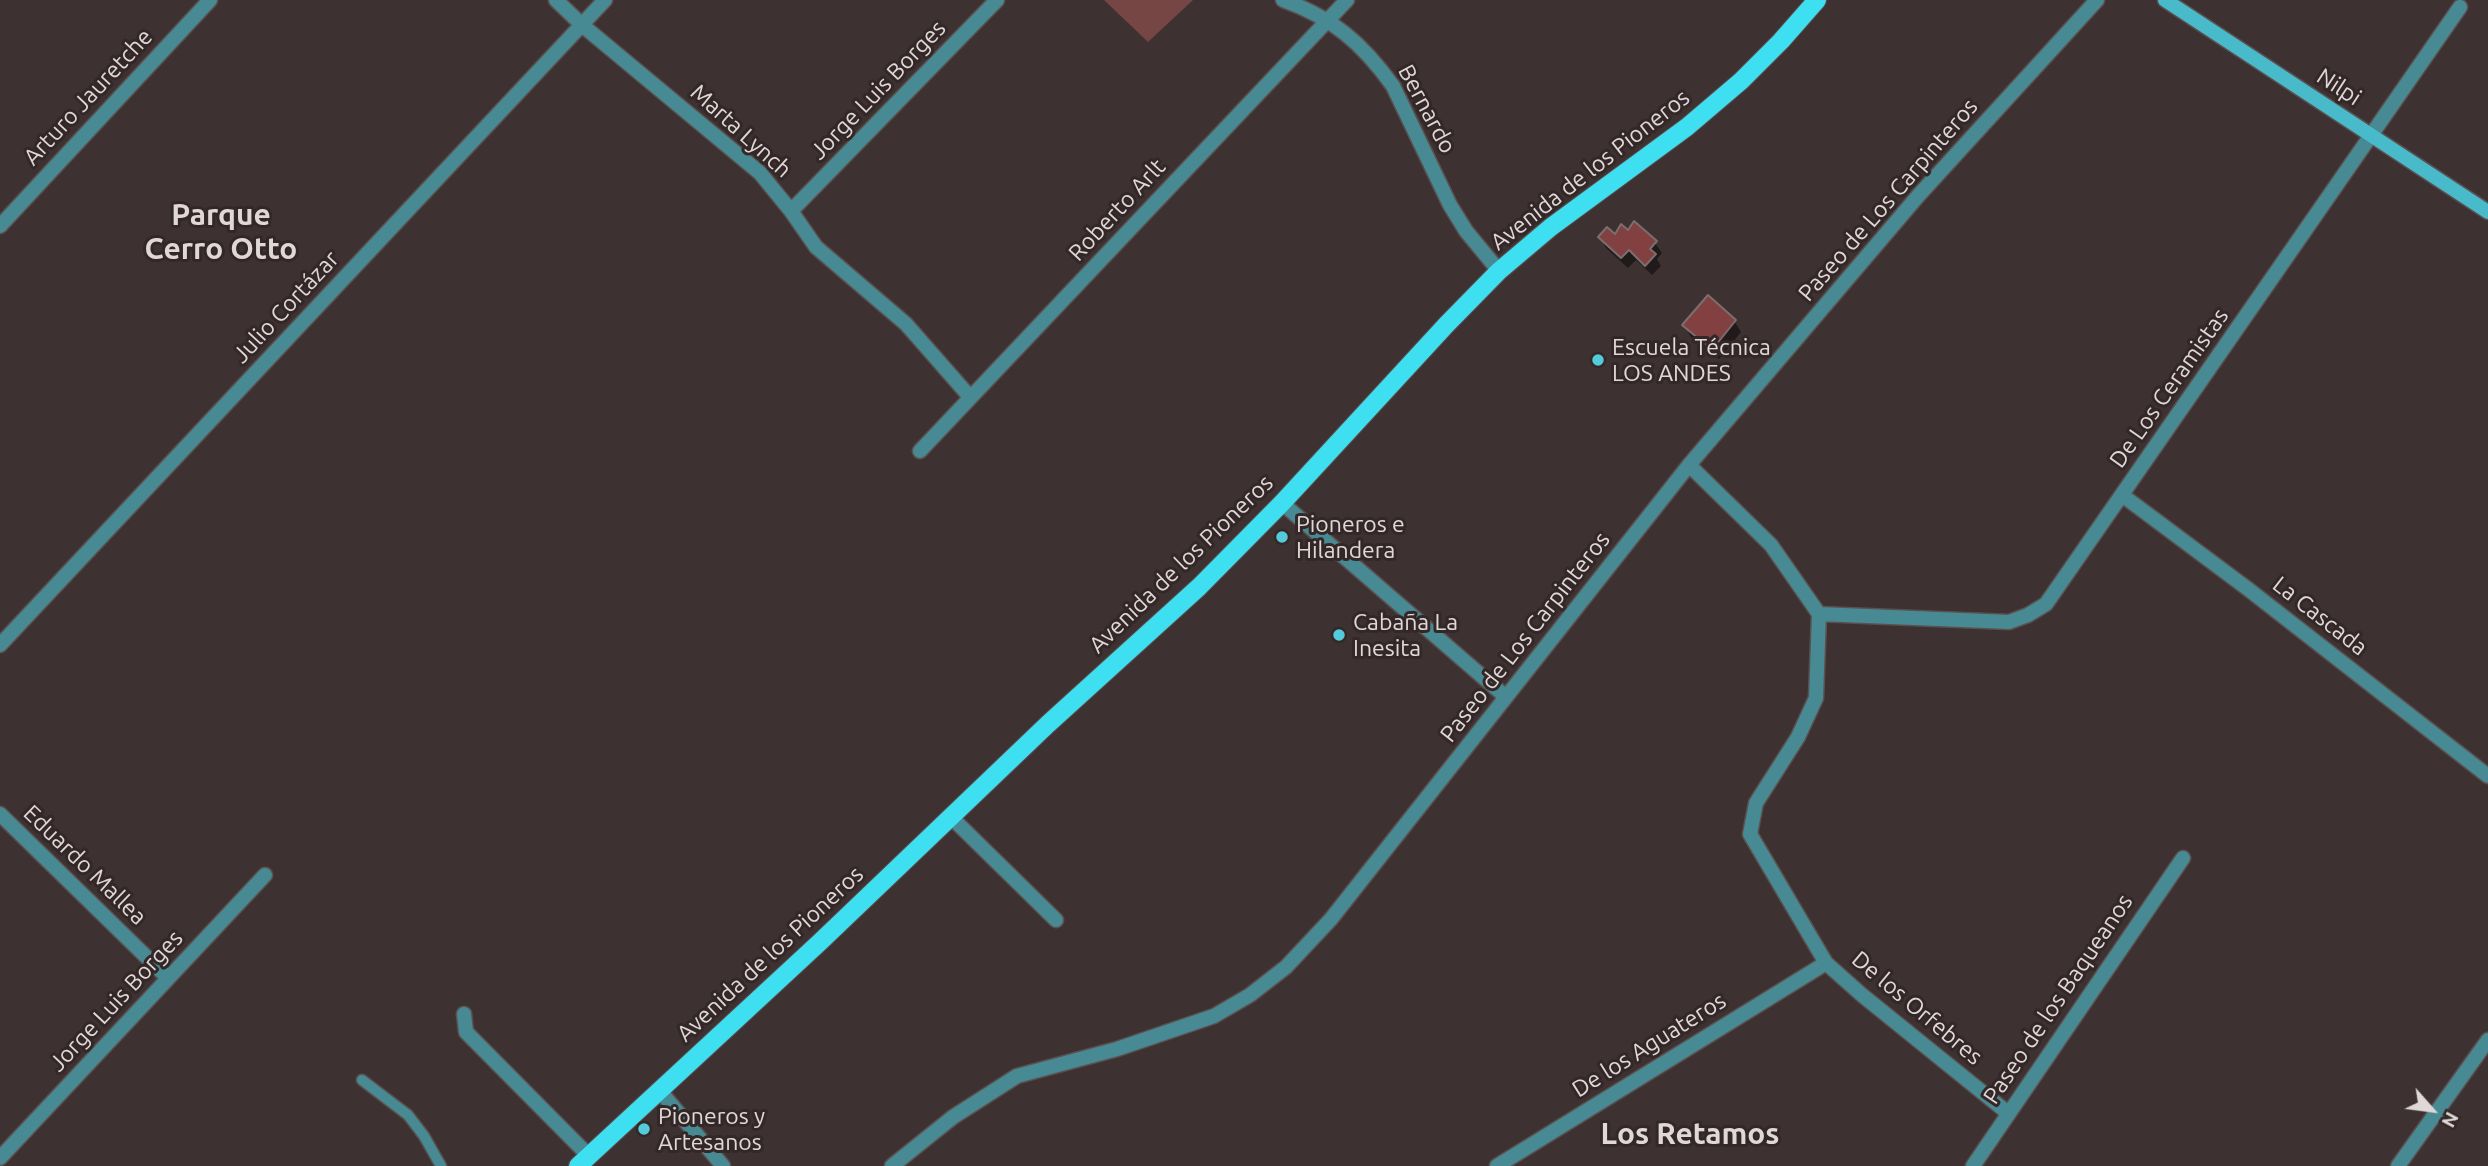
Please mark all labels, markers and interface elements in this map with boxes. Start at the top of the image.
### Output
street label: Jorge Luis Borges [805,15,951,165]
street label: Arturo Jauretche [18,23,158,171]
street label: Bernardo [1392,60,1462,158]
street label: Nilpi [2312,63,2366,111]
street label: Marta Lynch [685,79,797,183]
street label: Avenida de los Pioneros [1485,84,1695,256]
street label: Paseo de Los Carpinteros [1793,93,1983,307]
street label: Roberto Arlt [1063,153,1171,267]
district label: Parque Cerro Otto [145,197,297,268]
street label: Julio Cortázar [227,245,345,369]
street label: De Los Ceramistas [2104,303,2234,473]
place label: Escuela Técnica LOS ANDES [1612,333,1771,387]
marker: Escuela Técnica LOS ANDES [1590,352,1606,368]
street label: Avenida de los Pioneros [1083,469,1279,659]
place label: Pioneros e Hilandera [1296,510,1405,564]
street label: Paseo de Los Carpinteros [1434,526,1616,748]
marker: Pioneros e Hilandera [1274,529,1290,545]
street label: La Cascada [2267,571,2373,661]
place label: Cabaña La Inesita [1353,608,1458,662]
marker: Cabaña La Inesita [1331,627,1347,643]
street label: Eduardo Mallea [18,799,152,931]
street label: Avenida de los Pioneros [671,860,869,1048]
street label: Paseo de los Baqueanos [1977,889,2139,1109]
street label: Jorge Luis Borges [44,925,188,1077]
street label: De los Orfebres [1846,945,1988,1071]
street label: De los Aguateros [1567,987,1731,1103]
north arrow [2397,1075,2467,1145]
place label: Pioneros y Artesanos [658,1102,765,1156]
text: N [2437,1108,2464,1131]
district label: Los Retamos [1600,1116,1780,1152]
marker: Pioneros y Artesanos [636,1121,652,1137]

